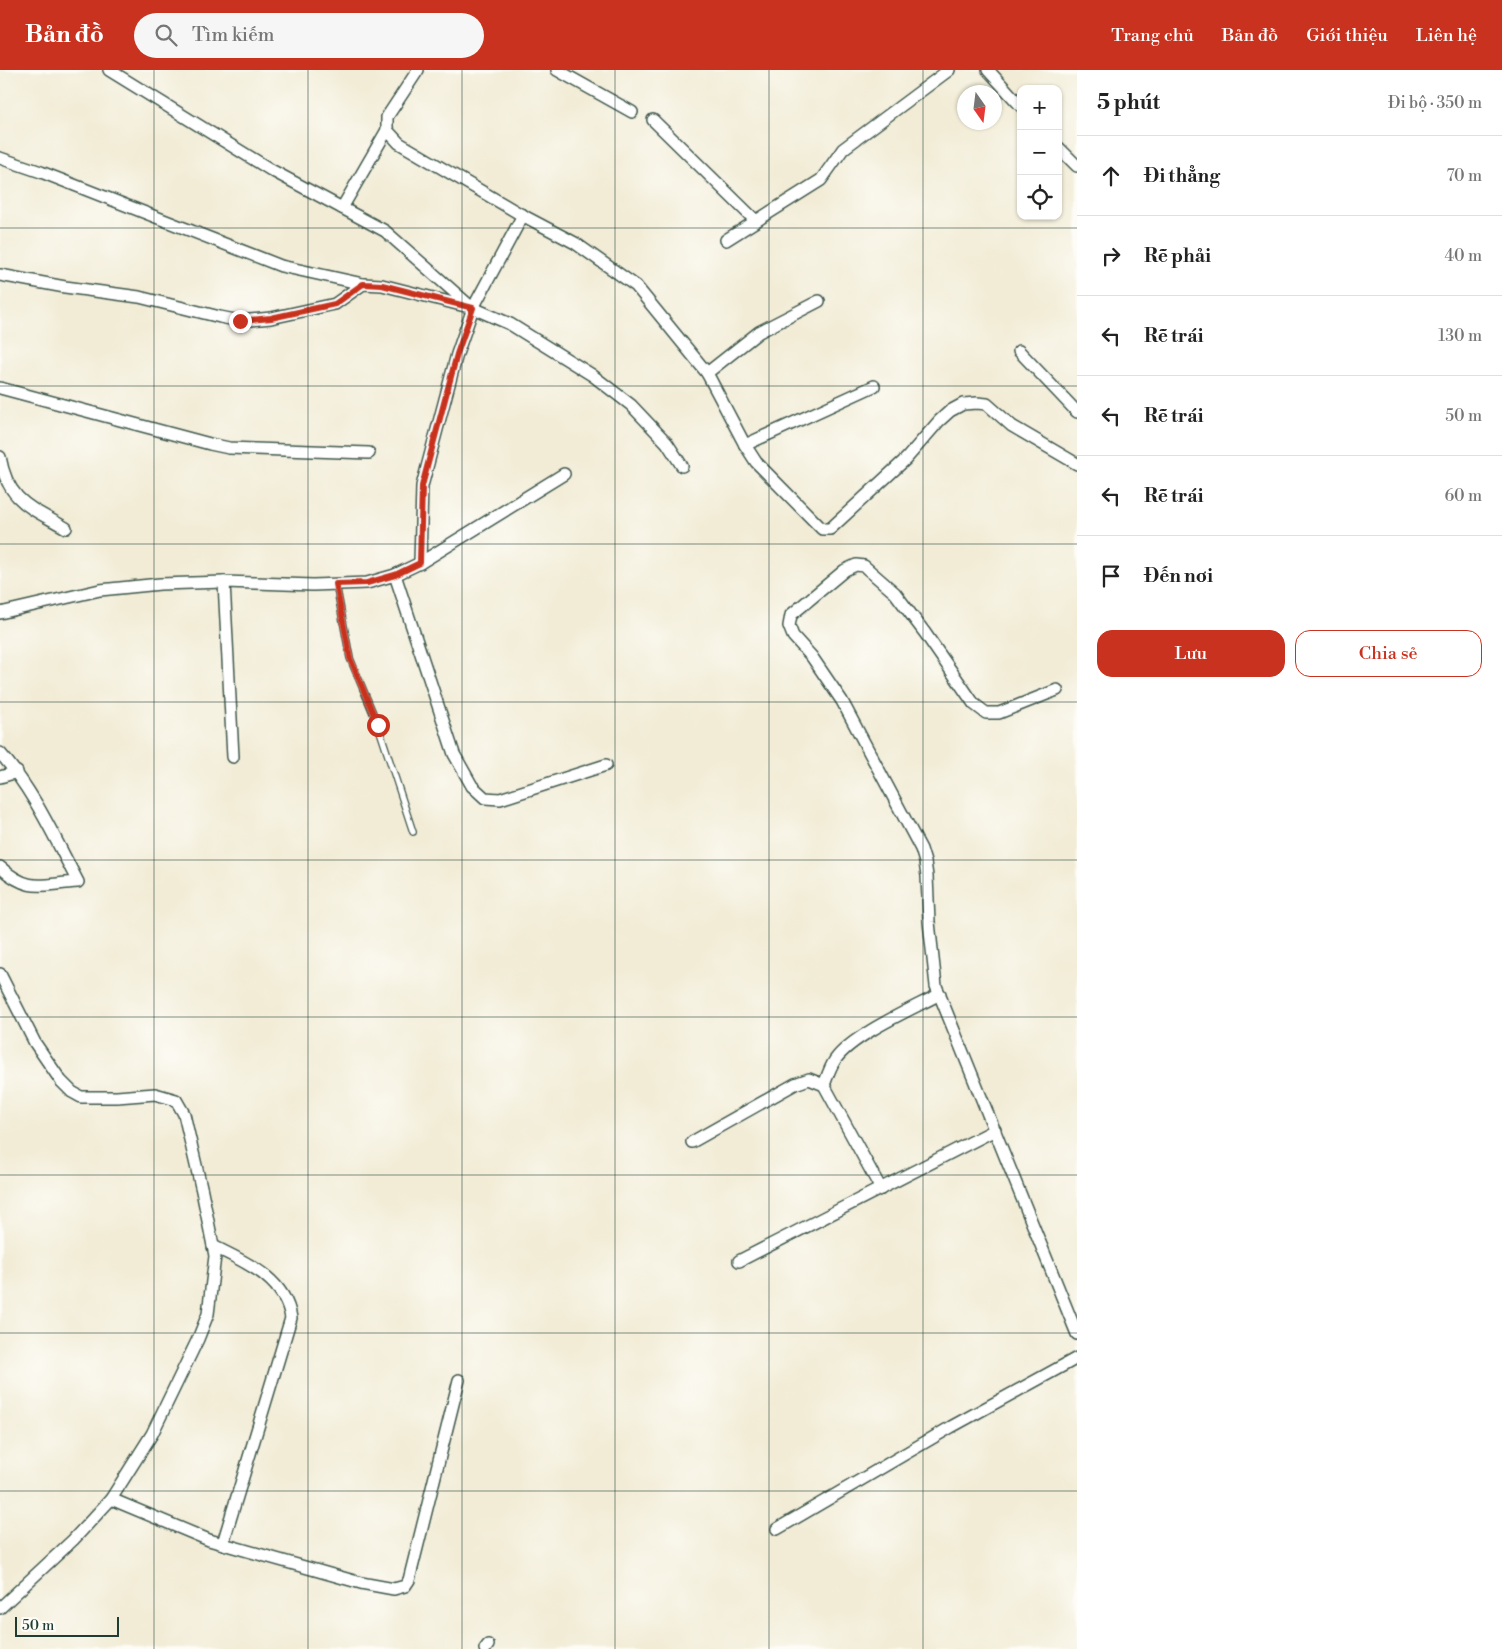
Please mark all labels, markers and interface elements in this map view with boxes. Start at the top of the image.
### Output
search box [134,13,484,58]
text: Bản đồ [25,20,104,50]
icon: search [152,21,180,49]
text: Tìm kiếm [192,23,274,47]
text: Trang chủ [1111,24,1194,47]
text: Bản đồ [1222,24,1278,47]
text: Giới thiệu [1306,24,1388,47]
text: Liên hệ [1416,24,1477,47]
north arrow [957,85,1002,130]
map controls [1017,85,1062,220]
button: + [1017,85,1062,130]
text: 5 phút [1097,90,1160,116]
text: Đi bộ · 350 m [1388,93,1482,113]
button: − [1017,130,1062,175]
icon: ahead [1097,162,1125,190]
text: Đi thẳng [1144,164,1220,188]
text: 70 m [1446,166,1482,186]
button: locate [1017,175,1062,220]
icon: right [1097,242,1125,270]
text: Rẽ phải [1144,244,1211,268]
text: 40 m [1445,246,1482,266]
route end [229,310,252,333]
icon: left [1097,322,1125,350]
text: Rẽ trái [1144,324,1204,348]
text: 130 m [1438,326,1482,346]
icon: left [1097,402,1125,430]
text: Rẽ trái [1144,404,1204,428]
text: 50 m [1445,406,1482,426]
icon: left [1097,482,1125,510]
text: Rẽ trái [1144,484,1204,508]
text: 60 m [1444,486,1482,506]
icon: arrive [1097,562,1125,590]
text: Đến nơi [1144,564,1213,588]
button: Lưu [1097,630,1285,677]
button: Chia sẻ [1295,630,1482,677]
route start [367,714,390,737]
scale bar [15,1614,119,1637]
text: 50 m [22,1617,54,1635]

